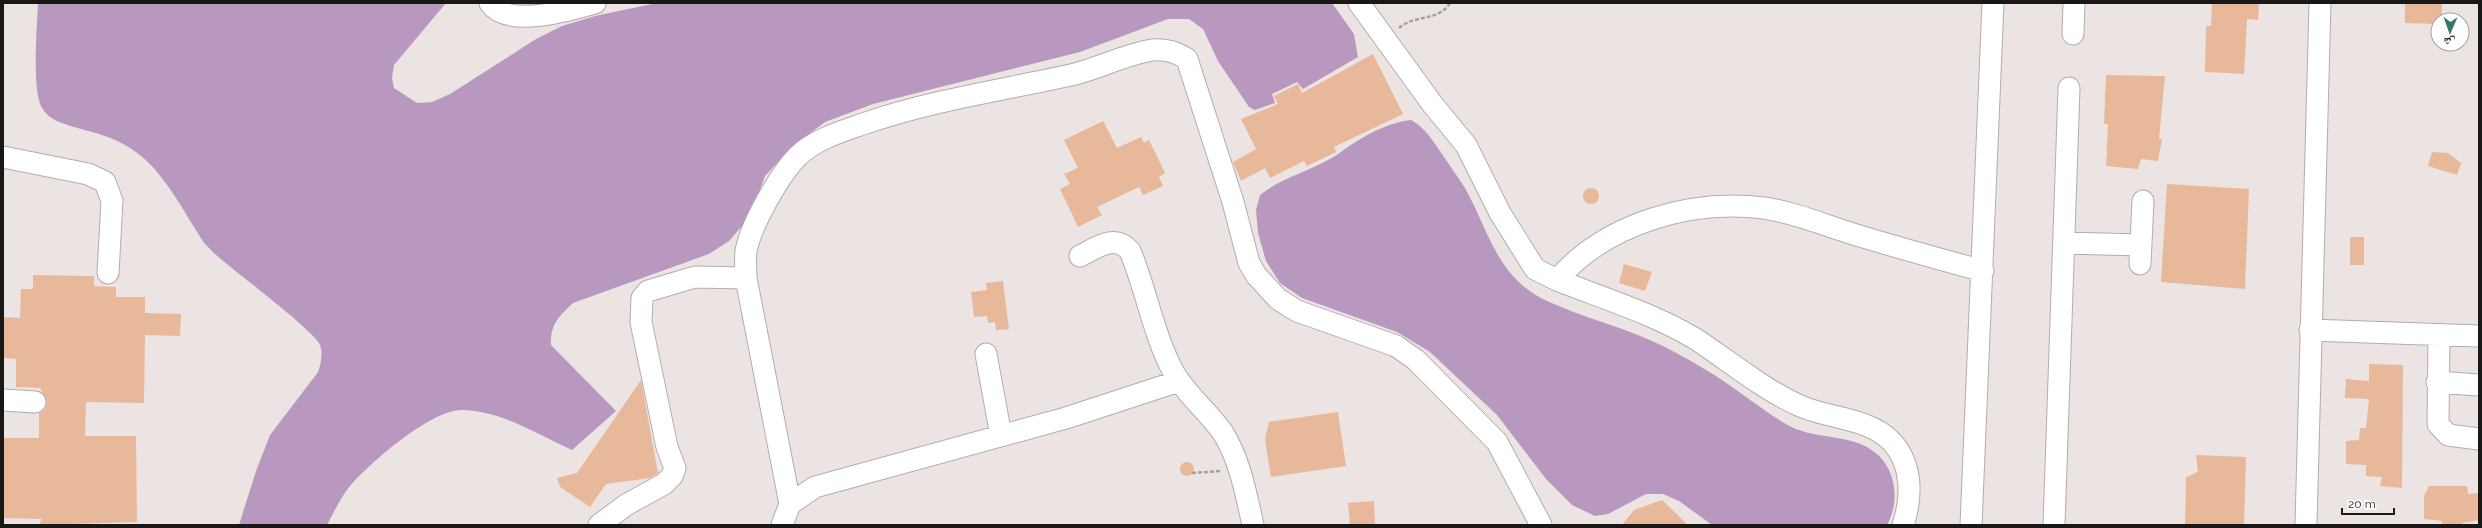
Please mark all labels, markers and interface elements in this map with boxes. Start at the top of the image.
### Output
north arrow [2430,12,2470,52]
text: ش [2443,34,2456,48]
scale bar [2342,490,2394,516]
text: 20 m [2348,497,2376,511]

